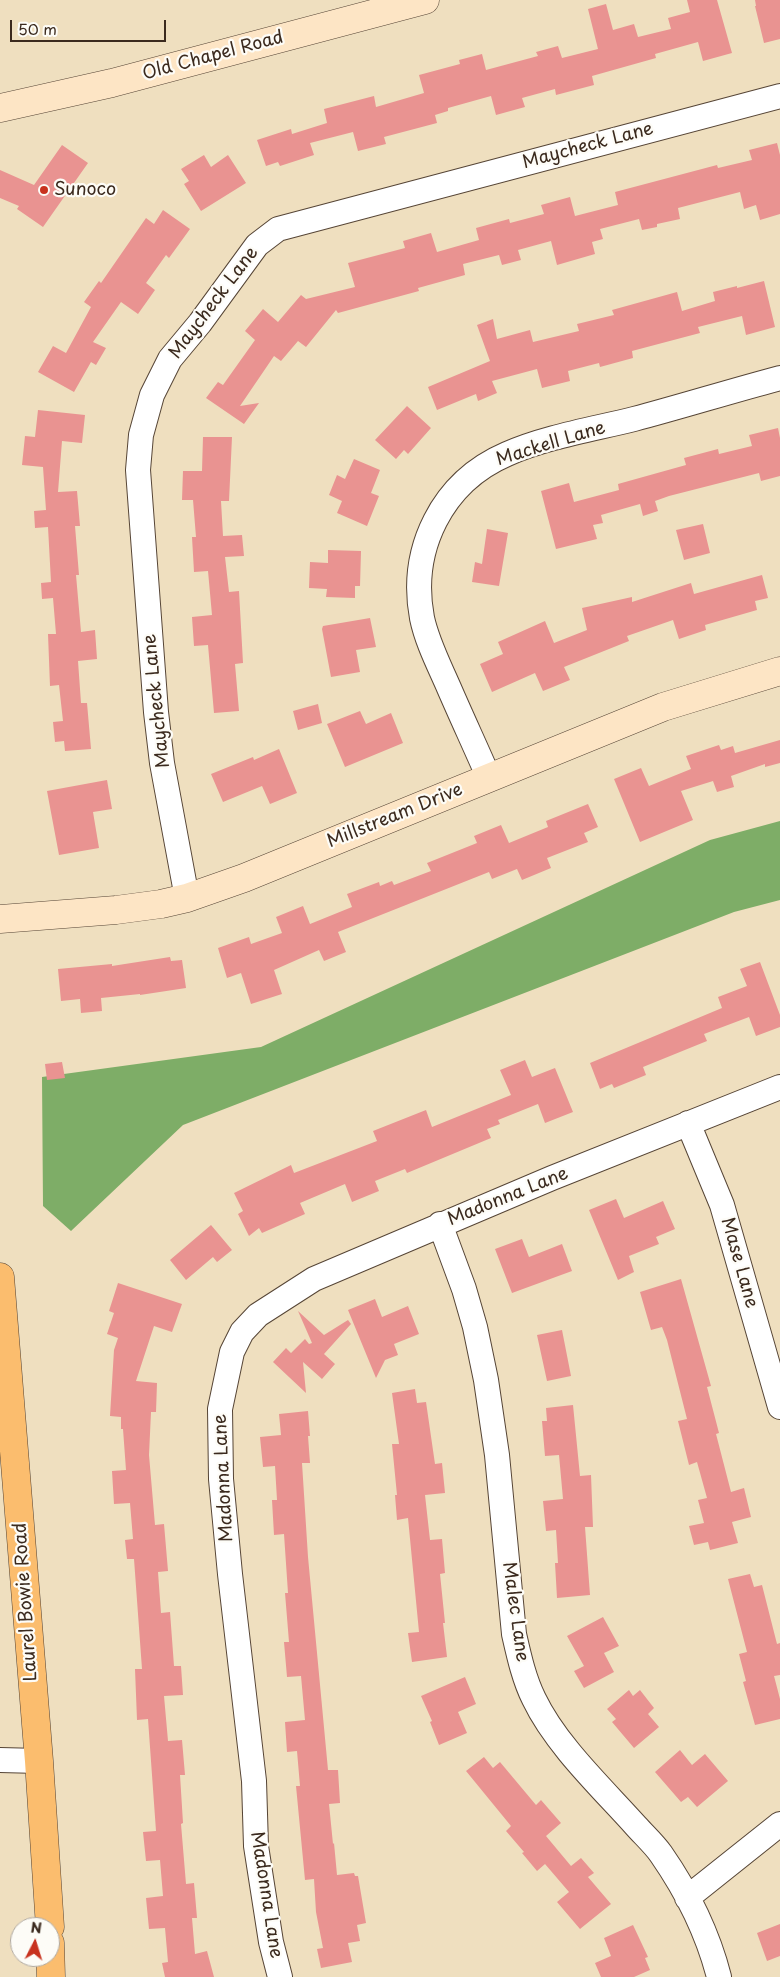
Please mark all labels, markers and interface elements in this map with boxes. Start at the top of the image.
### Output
scale bar [12,10,169,42]
text: 50 m [18,17,57,40]
street label: Old Chapel Road [140,27,286,85]
street label: Maycheck Lane [520,118,656,174]
place label: Sunoco [54,179,116,201]
marker: Sunoco [38,184,50,196]
street label: Maycheck Lane [165,243,263,363]
street label: Mackell Lane [494,417,608,471]
street label: Maycheck Lane [139,633,175,769]
street label: Millstream Drive [324,779,466,853]
street label: Madonna Lane [444,1163,572,1231]
street label: Mase Lane [716,1215,762,1311]
street label: Madonna Lane [210,1413,238,1543]
street label: Laurel Bowie Road [10,1522,42,1682]
street label: Malec Lane [497,1561,533,1663]
street label: Madonna Lane [245,1830,287,1960]
north arrow [10,1917,60,1967]
text: N [30,1917,43,1938]

